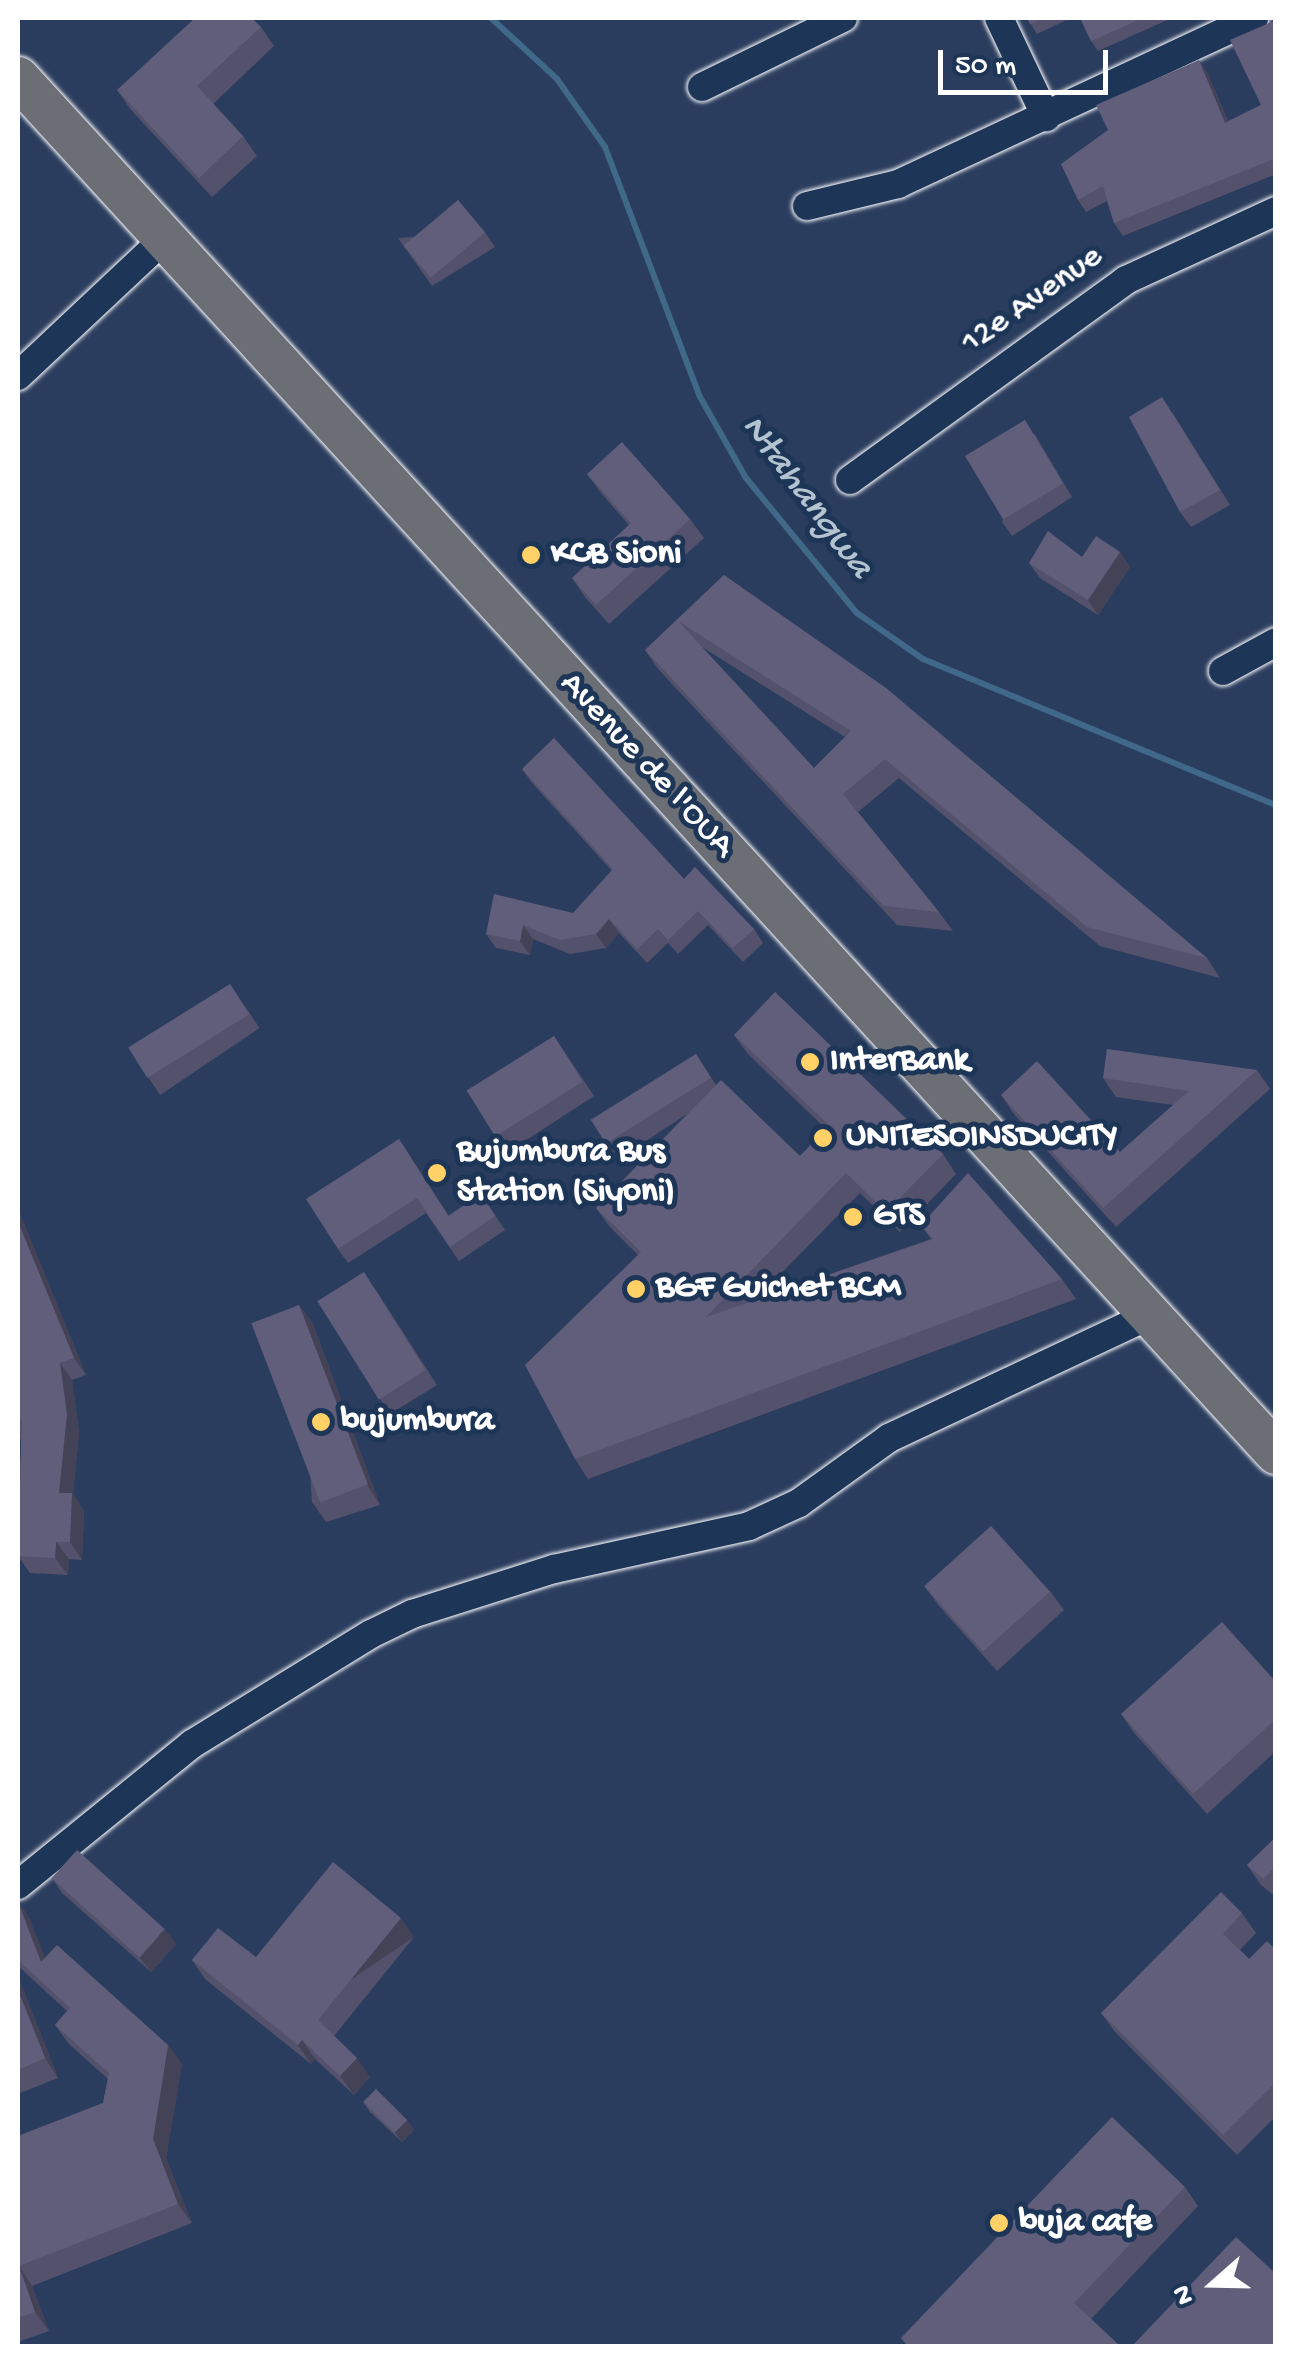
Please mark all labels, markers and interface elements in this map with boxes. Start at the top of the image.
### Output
scale bar [943,30,1113,92]
text: 50 m [955,50,1016,85]
street label: 12e Avenue [954,237,1112,365]
water label: Ntahangwa [729,407,881,589]
place label: KCB Sioni [551,534,682,576]
marker: KCB Sioni [520,544,542,566]
street label: Avenue de l'OUA [549,664,743,868]
place label: InterBank [830,1041,969,1083]
marker: InterBank [799,1051,821,1073]
place label: UNITESOINSDUCITY [846,1117,1118,1159]
marker: UNITESOINSDUCITY [810,1125,836,1151]
place label: Bujumbura Bus Station (Siyoni) [457,1132,675,1214]
marker: Bujumbura Bus Station (Siyoni) [426,1162,448,1184]
place label: GTS [873,1196,925,1238]
marker: GTS [842,1206,864,1228]
place label: BGF Guichet BCM [656,1268,901,1310]
marker: BGF Guichet BCM [625,1278,647,1300]
place label: bujumbura [341,1401,494,1443]
marker: bujumbura [310,1411,332,1433]
place label: buja cafe [1019,2202,1152,2244]
marker: buja cafe [988,2212,1010,2234]
north arrow [1163,2234,1263,2334]
text: N [1166,2280,1203,2309]

